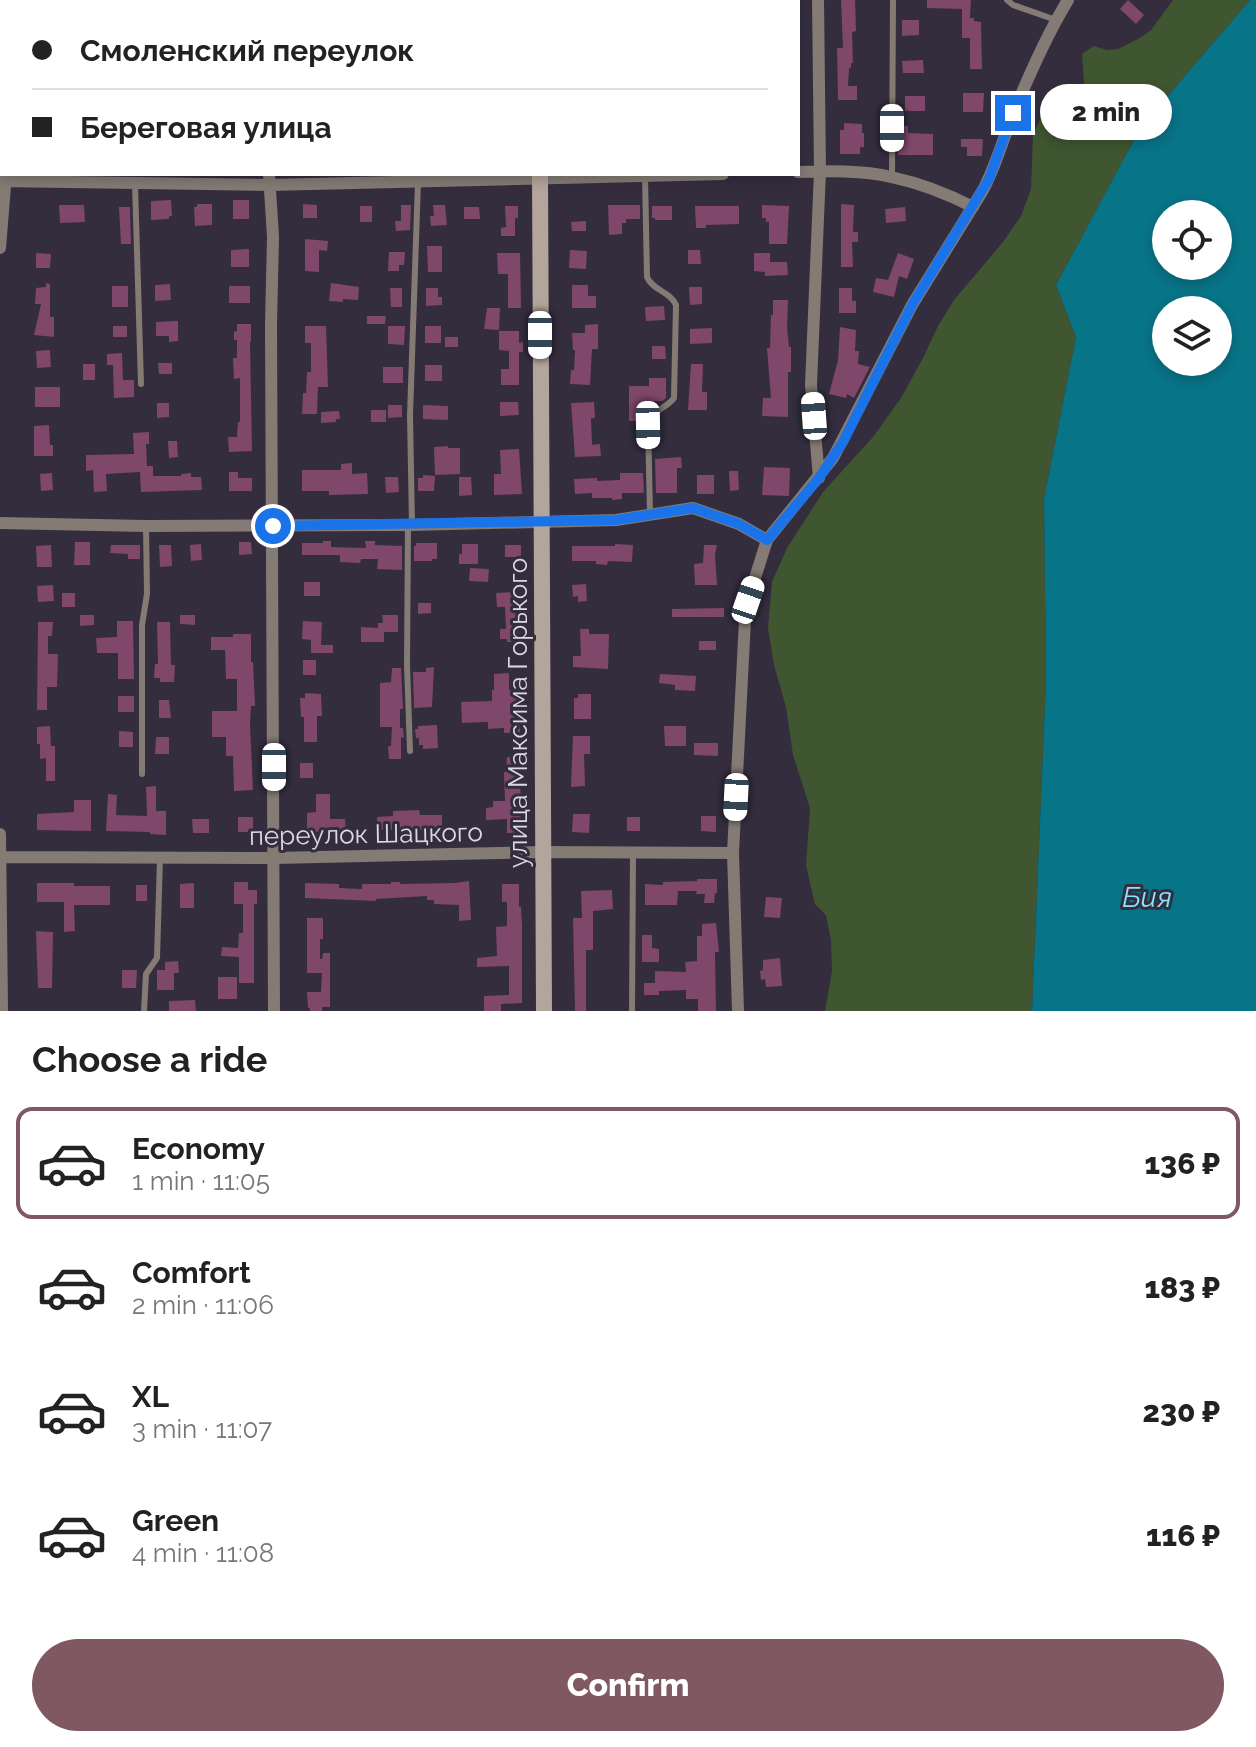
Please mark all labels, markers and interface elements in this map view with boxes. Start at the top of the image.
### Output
text: Смоленский переулок [80,33,414,68]
callout: 2 min [1041,85,1173,141]
route end [995,95,1031,131]
text: 2 min [1072,97,1140,127]
car [880,104,904,152]
text: Береговая улица [80,110,332,145]
map controls [1152,200,1232,376]
button: locate [1152,200,1232,280]
button: layers [1152,296,1232,376]
car [528,311,552,359]
car [800,391,828,441]
car [636,401,660,449]
route start [255,508,291,544]
street label: улица Максима Горького [503,558,533,868]
car [729,573,767,627]
car [262,743,286,791]
car [723,772,749,822]
street label: переулок Шацкого [249,817,483,851]
water label: Бия [1122,881,1172,914]
text: Choose a ride [32,1038,267,1080]
icon: car [36,1127,108,1199]
text: Economy [132,1131,265,1166]
text: 136 ₽ [1145,1146,1220,1181]
text: 1 min · 11:05 [132,1166,270,1196]
icon: car [36,1251,108,1323]
text: Comfort [132,1255,251,1290]
text: 183 ₽ [1145,1270,1220,1305]
text: 2 min · 11:06 [132,1290,274,1320]
icon: car [36,1375,108,1447]
text: XL [132,1379,169,1414]
text: 230 ₽ [1143,1394,1220,1429]
text: 3 min · 11:07 [132,1414,272,1444]
icon: car [36,1499,108,1571]
text: Green [132,1503,219,1538]
text: 116 ₽ [1146,1518,1220,1553]
text: 4 min · 11:08 [132,1538,274,1568]
button: Confirm [32,1639,1224,1731]

